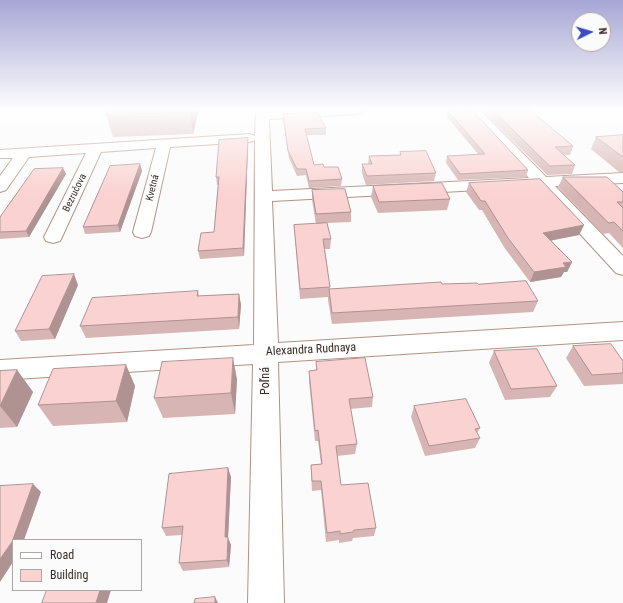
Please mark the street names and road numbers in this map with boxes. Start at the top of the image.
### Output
street label: Bezručova [61,172,89,214]
street label: Kvetná [144,174,162,202]
street label: Alexandra Rudnaya [266,340,356,360]
street label: Poľná [259,367,273,395]

